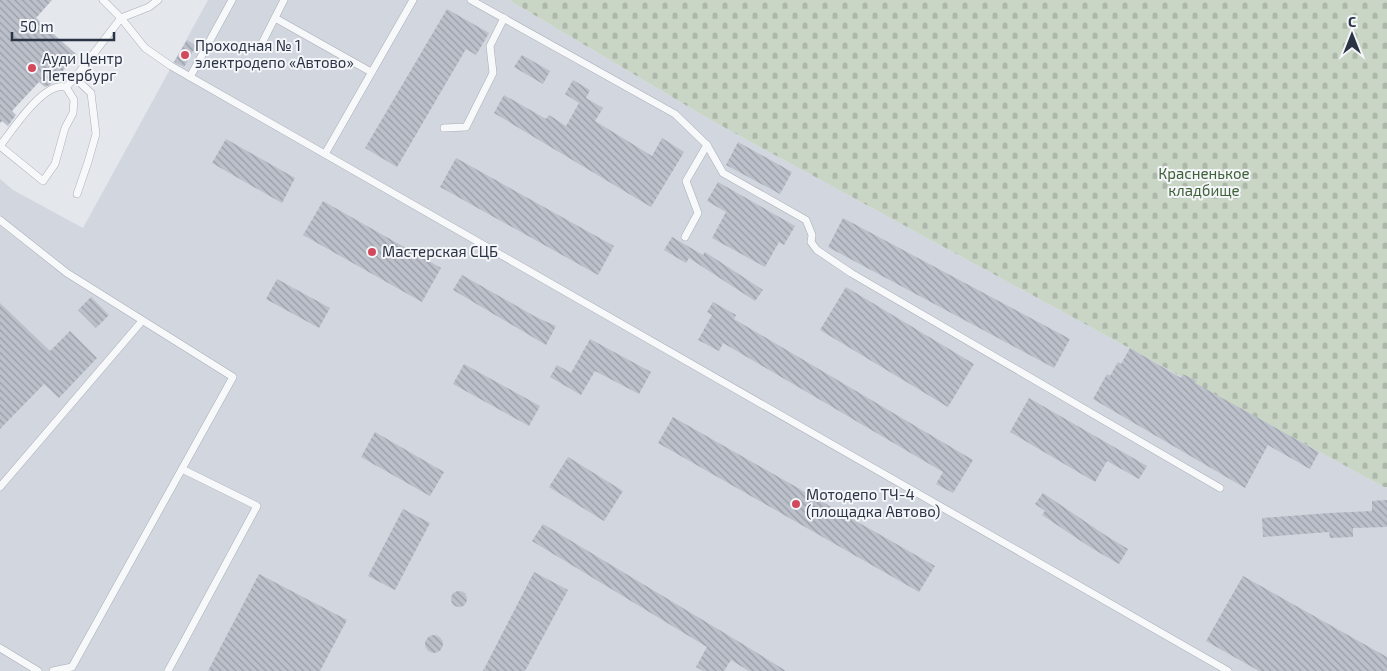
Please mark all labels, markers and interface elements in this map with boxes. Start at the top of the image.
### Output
scale bar [12,10,115,42]
north arrow [1327,10,1377,60]
text: С [1348,13,1356,30]
text: 50 m [20,17,54,35]
place label: Проходная № 1 электродепо «Автово» [195,36,354,71]
place label: Ауди Центр Петербург [42,49,123,85]
marker: Проходная № 1 электродепо «Автово» [179,49,191,61]
marker: Ауди Центр Петербург [26,62,38,74]
park label: Красненькое кладбище [1158,164,1250,199]
place label: Мастерская СЦБ [382,242,498,260]
marker: Мастерская СЦБ [366,246,378,258]
place label: Мотодепо ТЧ-4 (площадка Автово) [806,485,940,520]
marker: Мотодепо ТЧ-4 (площадка Автово) [790,498,802,510]

